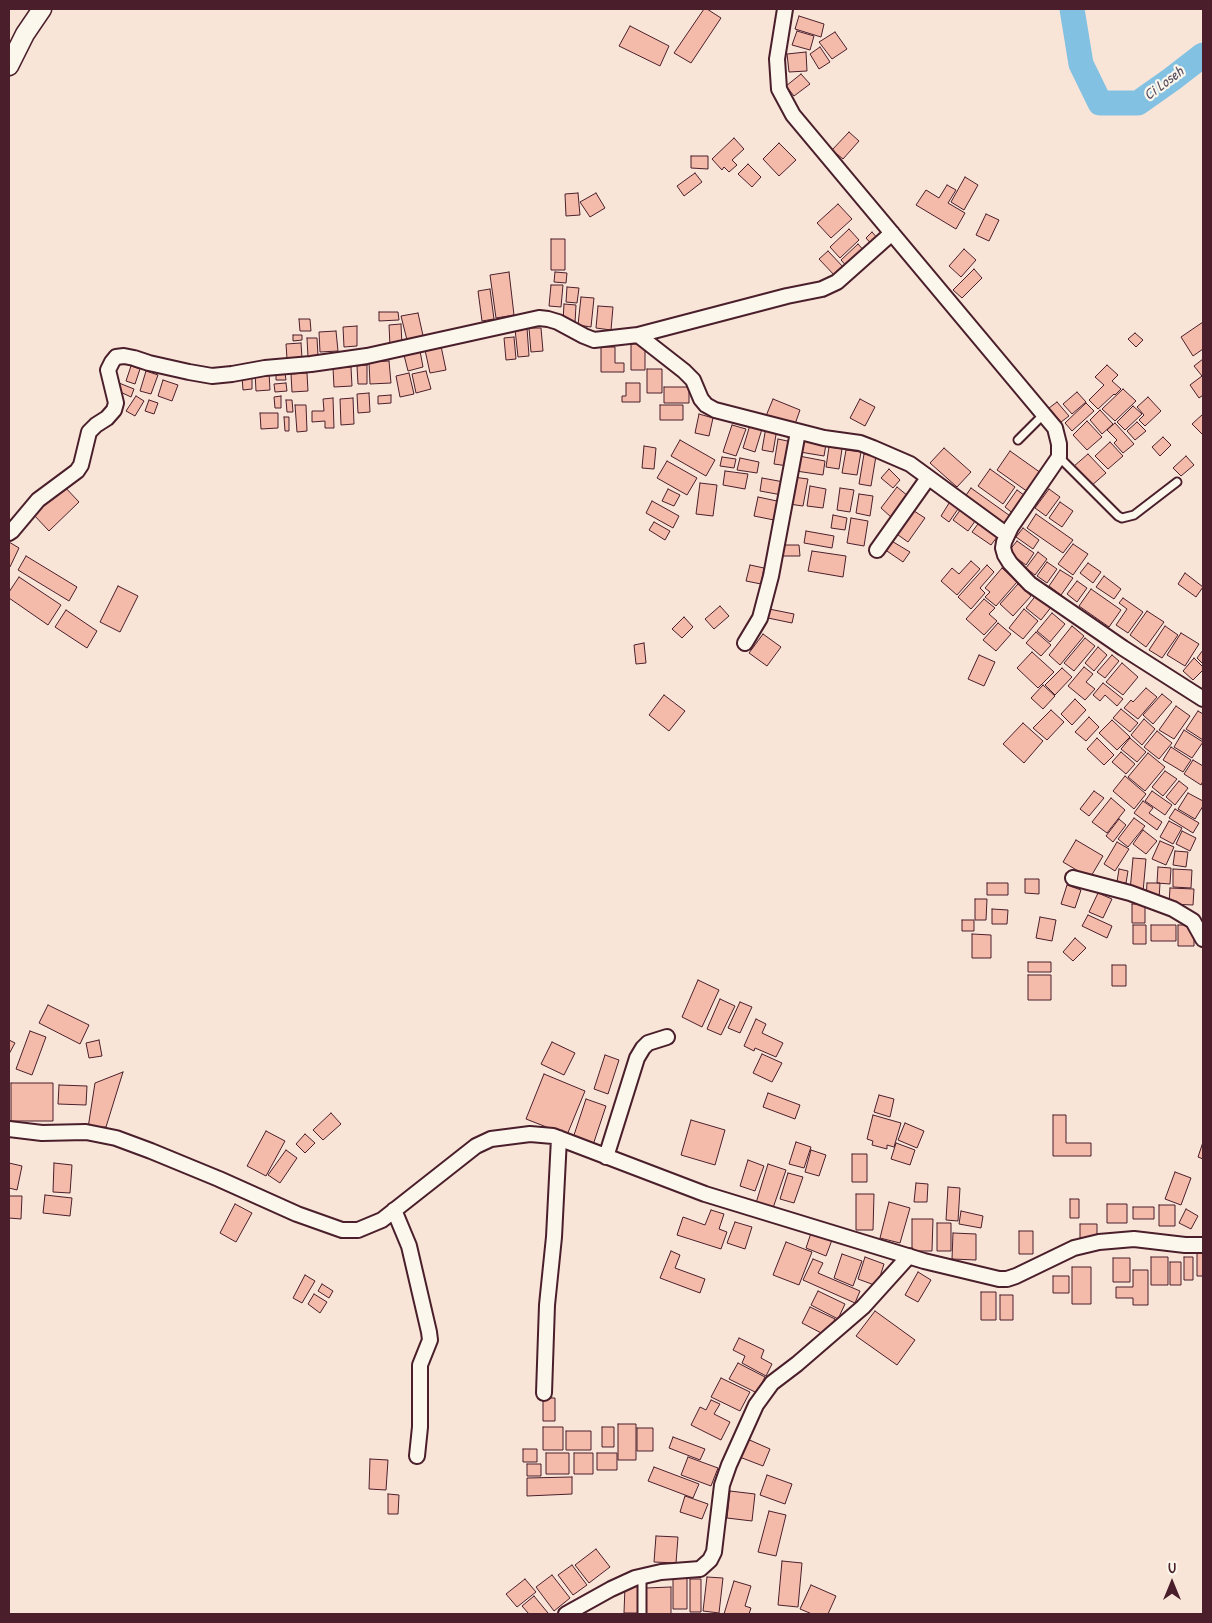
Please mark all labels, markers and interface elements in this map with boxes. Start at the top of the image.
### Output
water label: Ci Loseh [1141,63,1187,105]
north arrow [1147,1558,1197,1608]
text: U [1168,1558,1176,1577]

